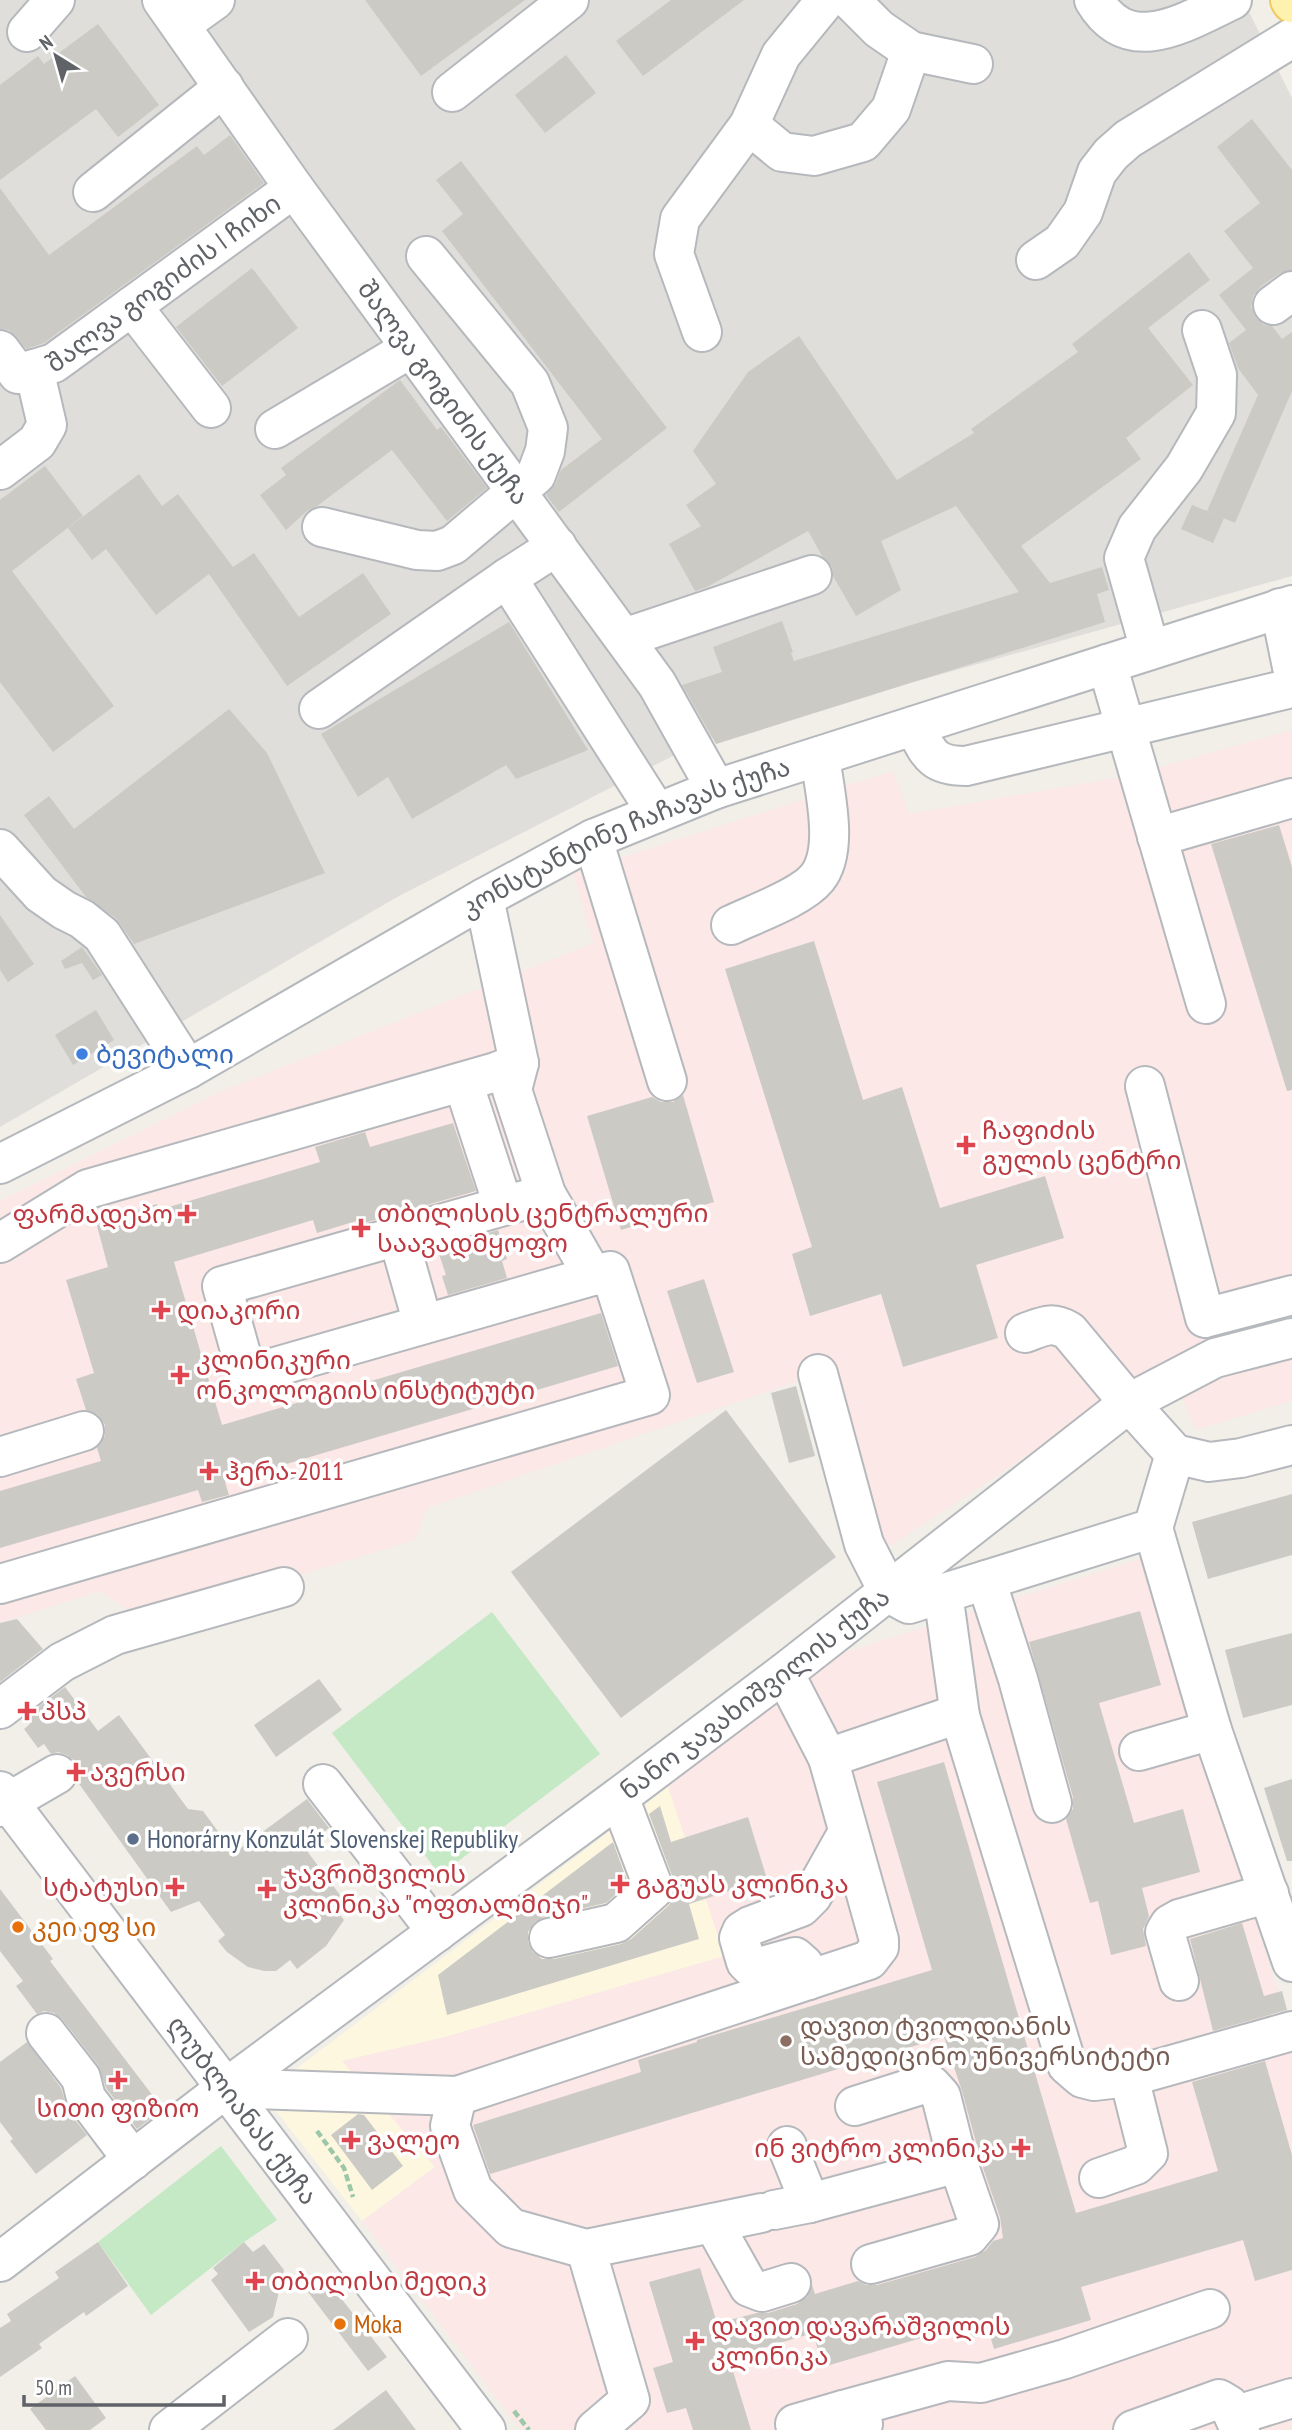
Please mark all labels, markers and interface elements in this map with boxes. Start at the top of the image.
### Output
north arrow [21,21,91,91]
text: N [34,30,57,55]
street label: შალვა გოგიძის I ჩიხი [39,186,287,379]
street label: შალვა გოგიძის ქუჩა [351,273,537,511]
street label: კონსტანტინე ჩაჩავას ქუჩა [454,749,794,924]
place label: ბევიტალი [96,1037,234,1070]
marker: ბევიტალი [74,1046,90,1062]
place label: ჩაფიძის გულის ცენტრი [982,1113,1181,1176]
marker: ჩაფიძის გულის ცენტრი [956,1135,976,1155]
place label: თბილისის ცენტრალური საავადმყოფო [377,1196,708,1259]
place label: ფარმადეპო [13,1197,173,1230]
marker: ფარმადეპო [179,1206,195,1222]
marker: თბილისის ცენტრალური საავადმყოფო [351,1218,371,1238]
place label: დიაკორი [177,1293,301,1326]
marker: დიაკორი [151,1300,171,1320]
place label: კლინიკური ონკოლოგიის ინსტიტუტი [196,1343,535,1406]
marker: კლინიკური ონკოლოგიის ინსტიტუტი [170,1365,190,1385]
place label: ჰერა-2011 [225,1454,344,1487]
marker: ჰერა-2011 [199,1461,219,1481]
street label: ნანო ჯავახიშვილის ქუჩა [613,1580,896,1806]
place label: პსპ [41,1694,87,1727]
marker: პსპ [19,1703,35,1719]
place label: ავერსი [90,1755,186,1788]
marker: ავერსი [68,1764,84,1780]
place label: Honorárny Konzulát Slovenskej Republiky [147,1822,518,1855]
marker: Honorárny Konzulát Slovenskej Republiky [125,1831,141,1847]
place label: ჯავრიშვილის კლინიკა "ოფთალმიჯი" [283,1857,588,1920]
place label: გაგუას კლინიკა [636,1867,849,1900]
place label: სტატუსი [43,1870,159,1903]
marker: გაგუას კლინიკა [610,1874,630,1894]
marker: სტატუსი [165,1877,185,1897]
marker: ჯავრიშვილის კლინიკა "ოფთალმიჯი" [257,1879,277,1899]
place label: კეი ეფ სი [32,1910,156,1943]
marker: კეი ეფ სი [10,1919,26,1935]
street label: ლუბლიანას ქუჩა [161,2009,326,2211]
place label: დავით ტვილდიანის სამედიცინო უნივერსიტეტი [800,2009,1171,2072]
marker: დავით ტვილდიანის სამედიცინო უნივერსიტეტი [778,2033,794,2049]
marker: სითი ფიზიო [108,2070,128,2090]
place label: სითი ფიზიო [37,2091,199,2124]
place label: ვალეო [367,2123,460,2156]
marker: ვალეო [341,2130,361,2150]
place label: ინ ვიტრო კლინიკა [754,2131,1005,2164]
marker: ინ ვიტრო კლინიკა [1011,2138,1031,2158]
place label: თბილისი მედიკ [271,2264,487,2297]
marker: თბილისი მედიკ [245,2271,265,2291]
place label: Moka [354,2307,402,2340]
place label: დავით დავარაშვილის კლინიკა [711,2309,1010,2372]
marker: Moka [332,2316,348,2332]
marker: დავით დავარაშვილის კლინიკა [685,2331,705,2351]
scale bar [24,2364,224,2408]
text: 50 m [35,2374,72,2401]

